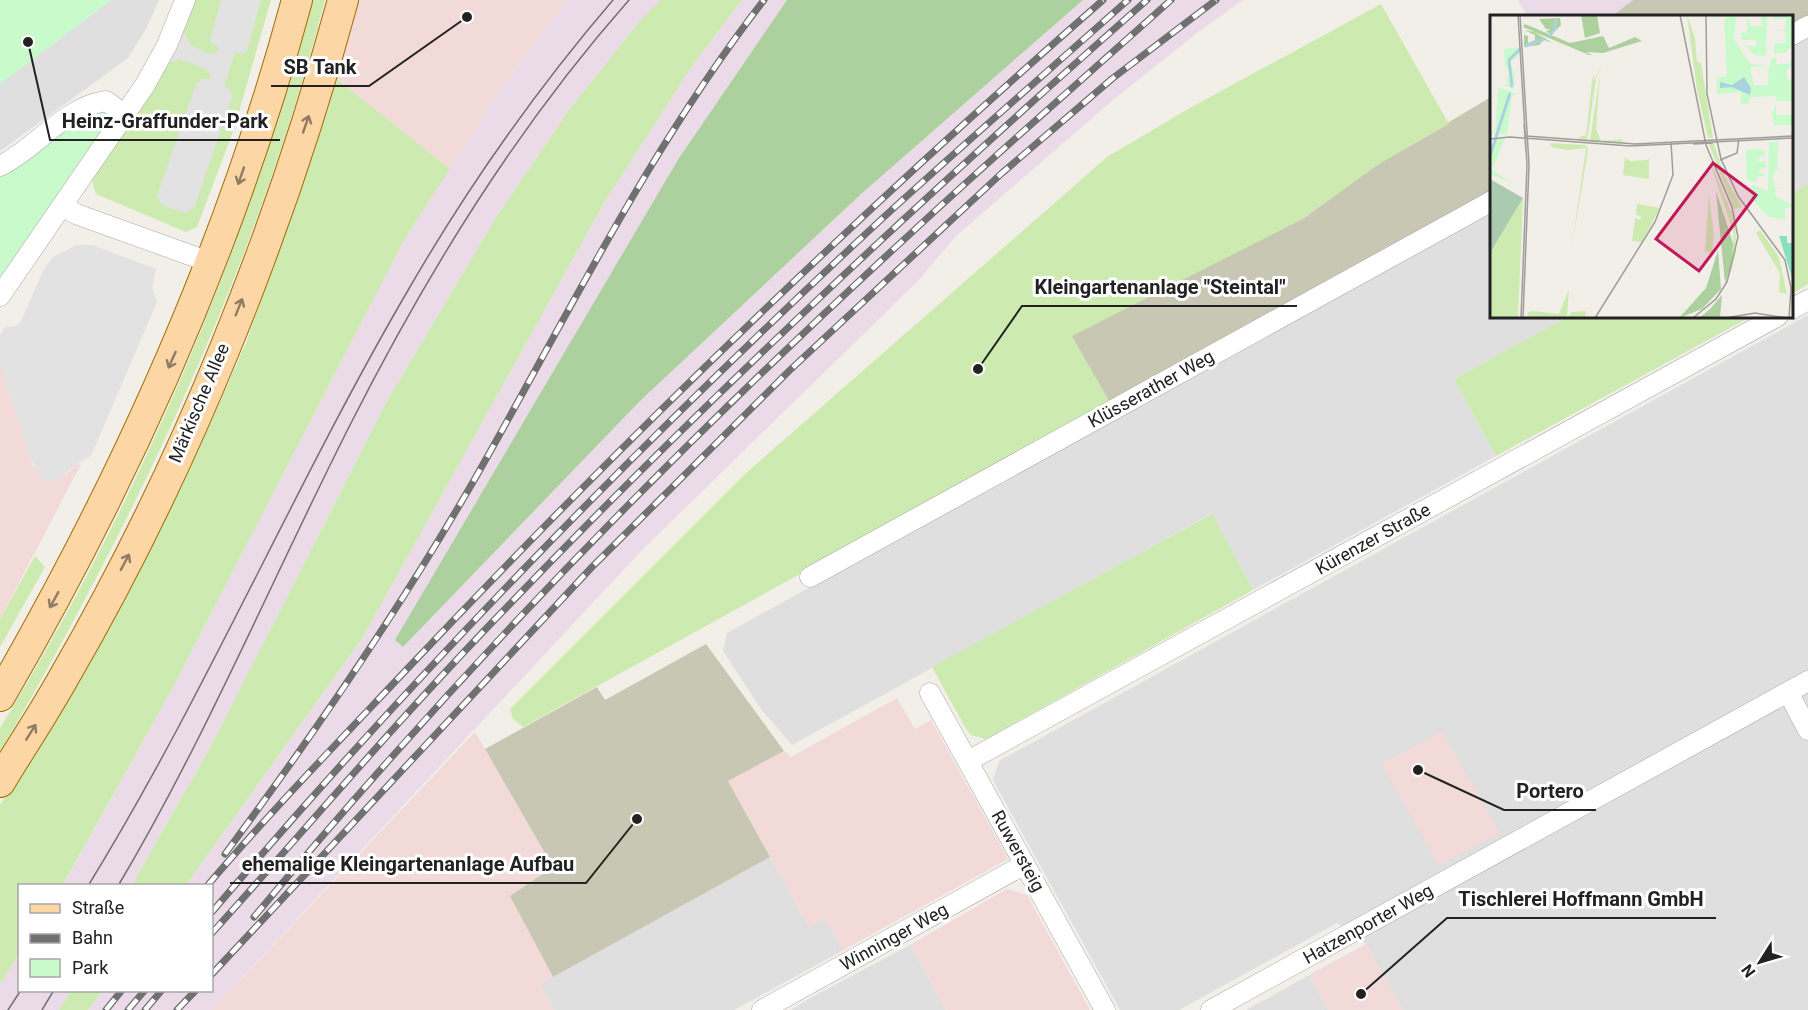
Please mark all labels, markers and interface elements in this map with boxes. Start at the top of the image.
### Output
inset map [1490,15,1793,318]
callout: SB Tank [271,48,369,86]
text: SB Tank [283,55,357,79]
callout: Heinz-Graffunder-Park [50,102,280,140]
text: Heinz-Graffunder-Park [62,109,268,133]
one-way arrow [301,115,312,134]
one-way arrow [235,166,246,185]
callout: Kleingartenanlage "Steintal" [1022,268,1297,306]
text: Kleingartenanlage "Steintal" [1034,275,1286,299]
one-way arrow [234,298,245,317]
street label: Märkische Allee [164,340,233,466]
street label: Klüsserather Weg [1084,345,1217,432]
one-way arrow [166,350,177,368]
street label: Kürenzer Straße [1312,498,1434,579]
one-way arrow [120,553,131,571]
one-way arrow [48,591,60,608]
one-way arrow [25,724,37,741]
callout: Portero [1504,772,1596,810]
text: Portero [1516,779,1584,803]
street label: Ruwersteig [988,807,1049,895]
callout: ehemalige Kleingartenanlage Aufbau [230,845,586,883]
text: ehemalige Kleingartenanlage Aufbau [242,852,574,876]
street label: Hatzenporter Weg [1299,879,1436,968]
callout: Tischlerei Hoffmann GmbH [1447,880,1716,918]
legend [18,884,213,992]
text: Tischlerei Hoffmann GmbH [1458,887,1704,911]
text: Straße [72,897,124,918]
street label: Winninger Weg [836,898,951,975]
text: Bahn [72,927,113,948]
north arrow [1730,932,1790,992]
text: Park [72,957,109,978]
text: N [1737,960,1759,981]

